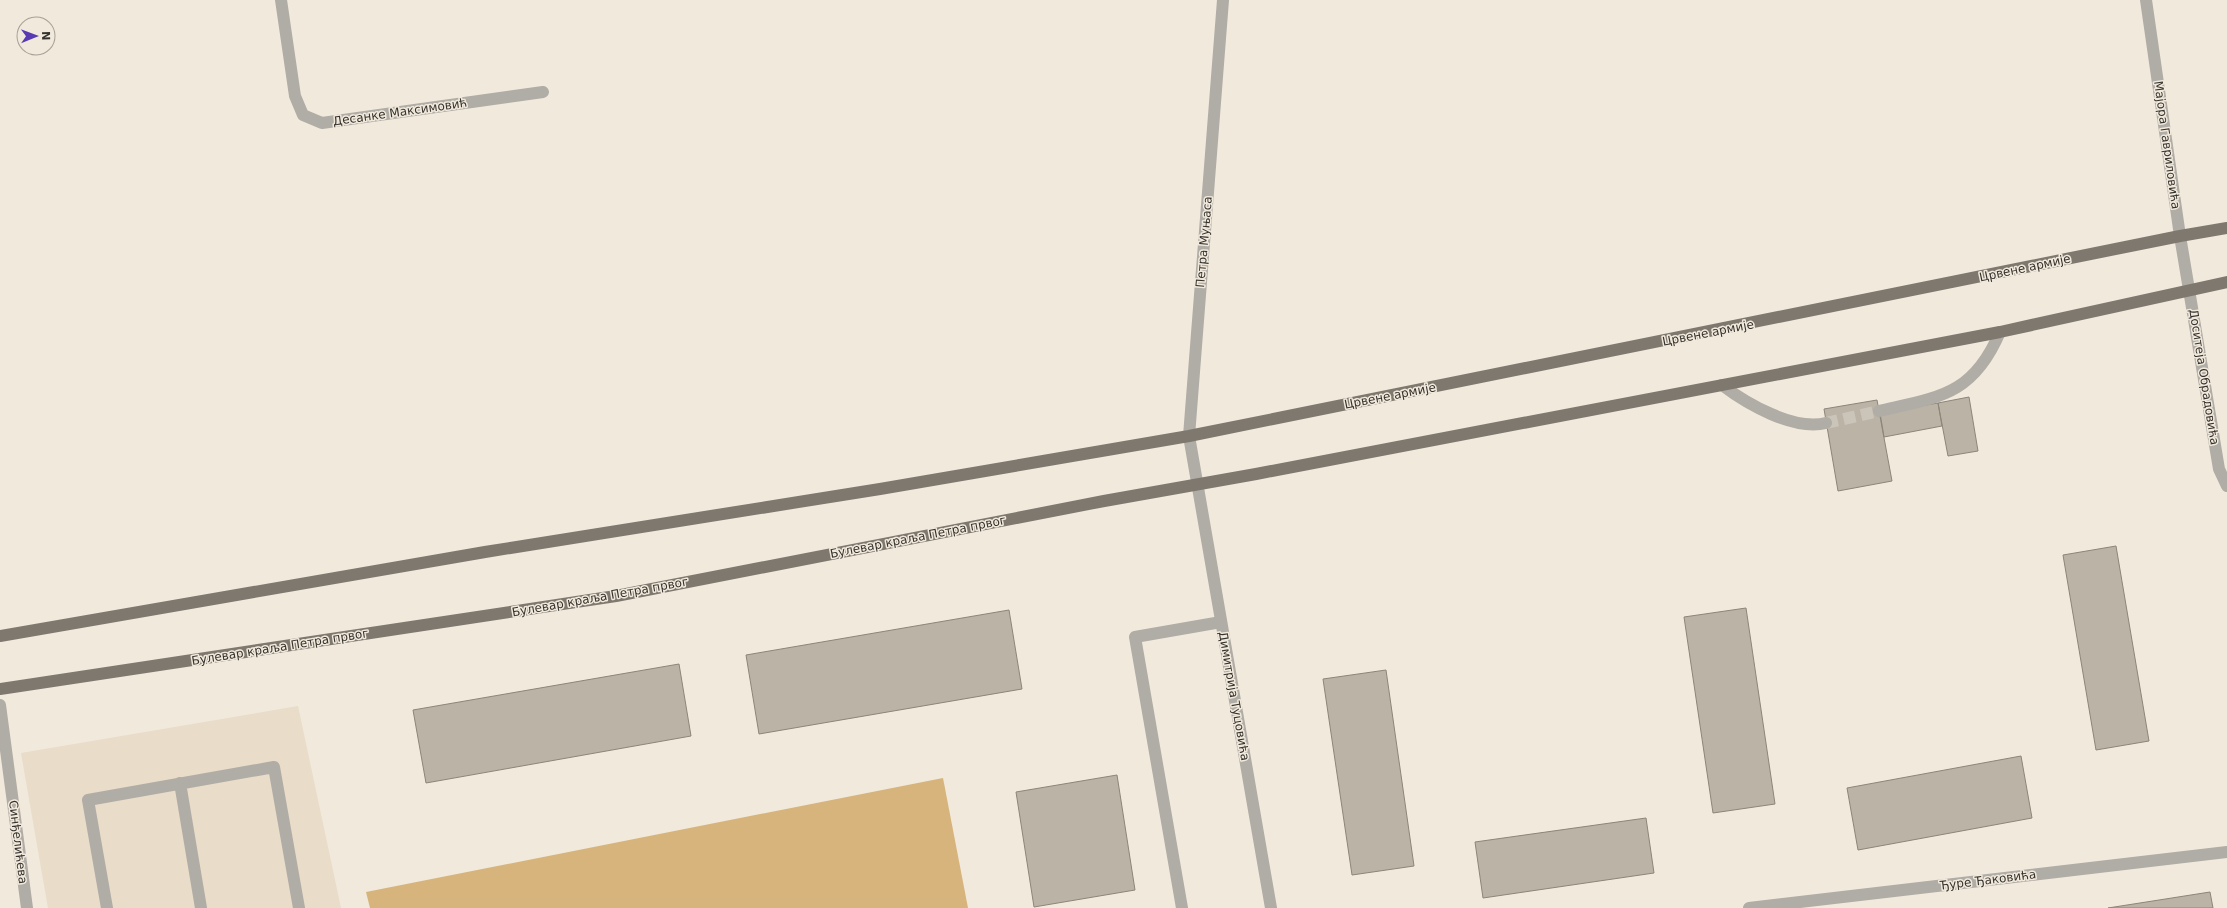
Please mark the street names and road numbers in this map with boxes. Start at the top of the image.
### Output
street label: Мајора Гавриловића [2151,80,2183,210]
street label: Десанке Максимовић [332,96,468,128]
street label: Петра Муњаса [1193,196,1215,288]
street label: Црвене армије [1978,251,2072,285]
street label: Доситеја Обрадовића [2186,308,2222,446]
street label: Црвене армије [1661,317,1755,349]
street label: Црвене армије [1343,380,1437,412]
street label: Булевар краља Петра првог [829,513,1007,561]
street label: Булевар краља Петра првог [511,575,689,619]
street label: Булевар краља Петра првог [191,626,369,668]
street label: Димитрија Туцовића [1216,630,1252,762]
street label: Синђелићева [6,799,30,885]
street label: Ђуре Ђаковића [1938,867,2037,893]

